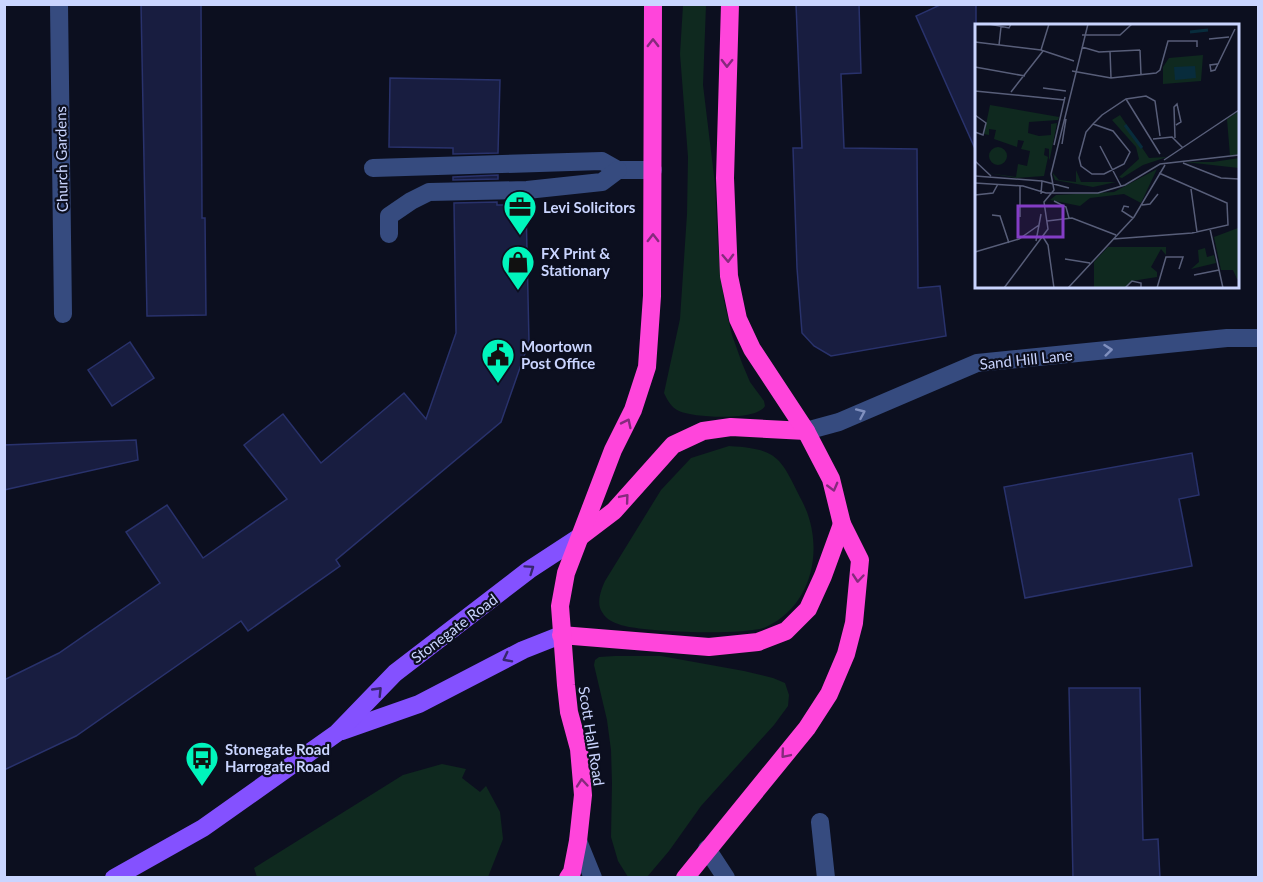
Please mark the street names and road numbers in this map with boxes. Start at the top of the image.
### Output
street label: Church Gardens [51,106,71,212]
street label: Sand Hill Lane [979,345,1073,373]
street label: Stonegate Road [407,590,501,666]
street label: Scott Hall Road [575,685,609,787]

